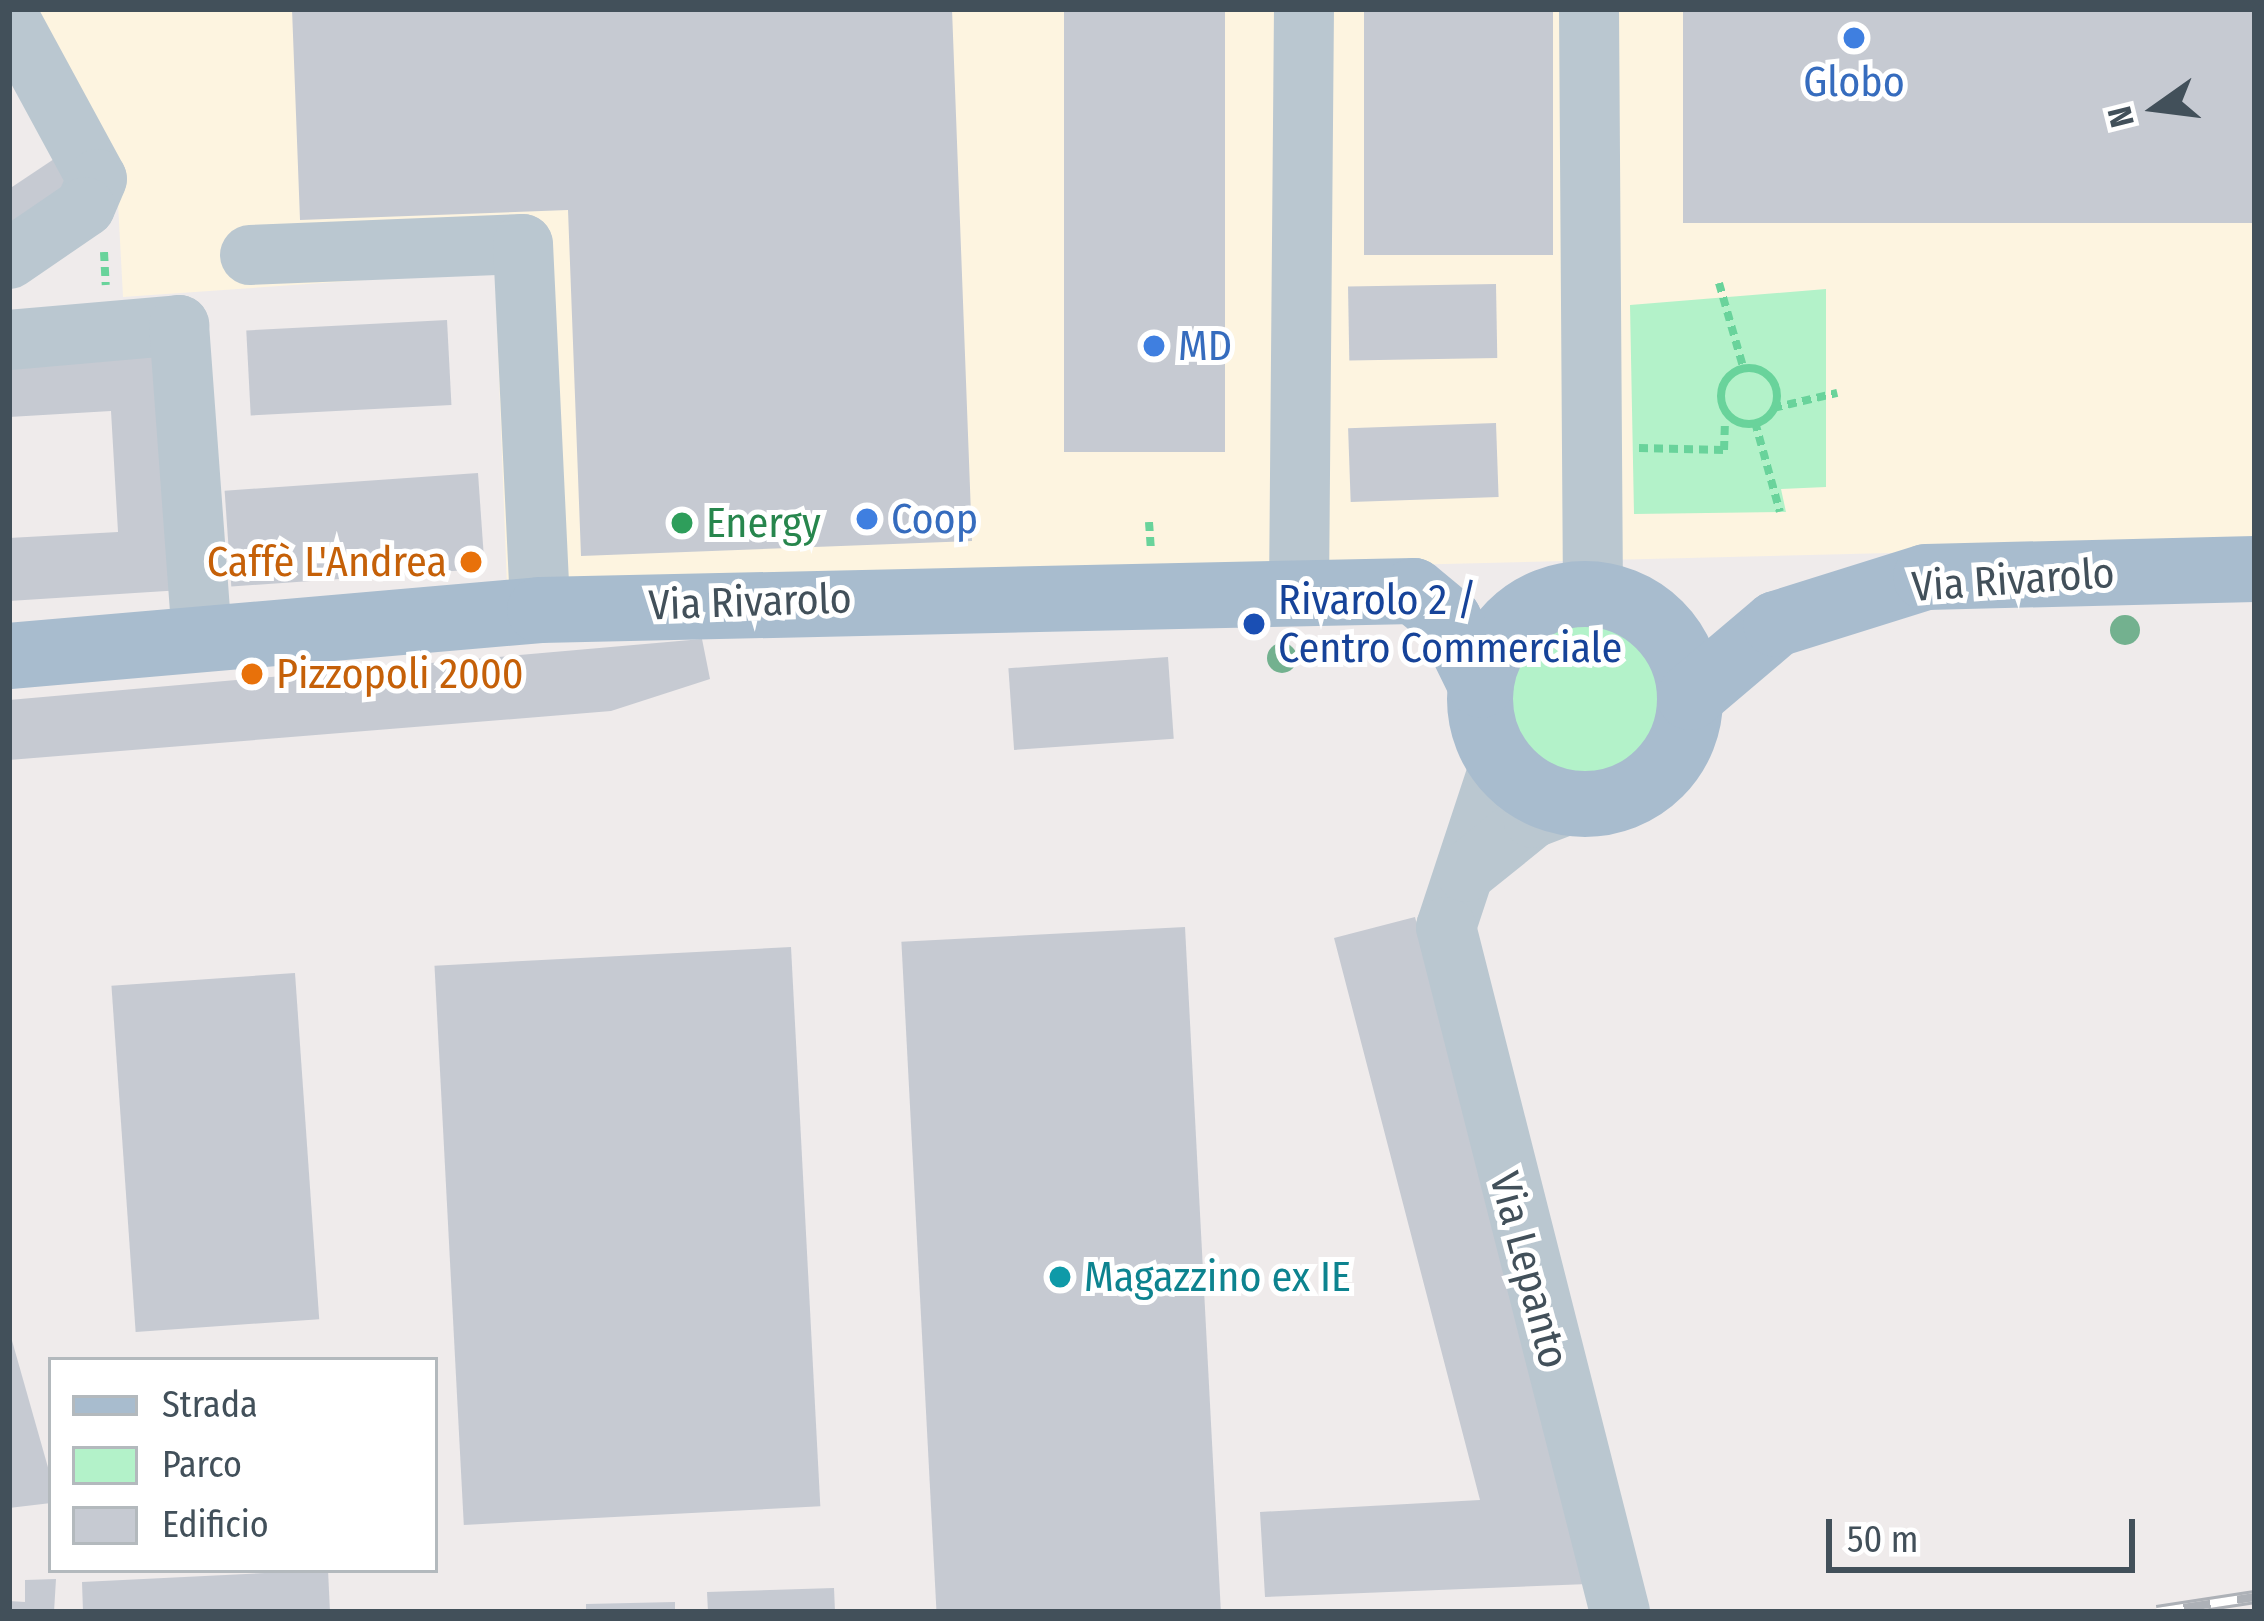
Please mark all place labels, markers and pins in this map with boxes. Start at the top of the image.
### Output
marker: Globo [1841,25,1867,51]
place label: Globo [1803,57,1905,107]
place label: MD [1178,321,1232,371]
marker: MD [1141,333,1167,359]
place label: Coop [891,494,978,544]
place label: Energy [706,498,821,548]
marker: Coop [854,506,880,532]
marker: Energy [669,510,695,536]
place label: Caffè L'Andrea [207,537,447,587]
marker: Caffè L'Andrea [458,549,484,575]
place label: Rivarolo 2 / Centro Commerciale [1278,575,1622,674]
marker: Rivarolo 2 / Centro Commerciale [1241,611,1267,637]
place label: Pizzopoli 2000 [276,649,524,699]
marker: Pizzopoli 2000 [239,661,265,687]
place label: Magazzino ex IE [1084,1252,1351,1302]
marker: Magazzino ex IE [1047,1264,1073,1290]

